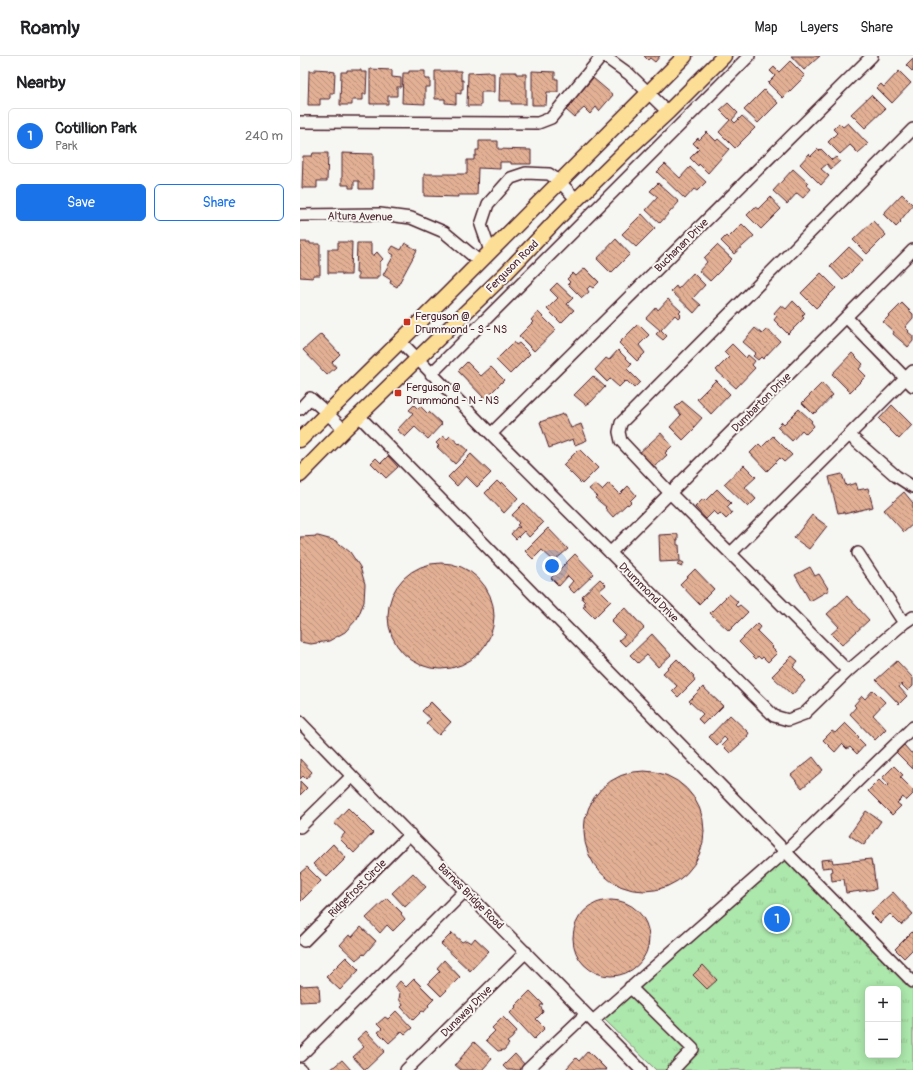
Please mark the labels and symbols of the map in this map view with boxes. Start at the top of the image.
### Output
street label: Altura Avenue [327,209,393,224]
street label: Buchanan Drive [652,215,711,275]
street label: Ferguson Road [483,237,541,295]
place label: Ferguson @ Drummond - S - NS [415,310,507,336]
marker: Ferguson @ Drummond - S - NS [402,317,412,327]
street label: Dumbarton Drive [729,370,794,435]
place label: Ferguson @ Drummond - N - NS [406,381,499,407]
marker: Ferguson @ Drummond - N - NS [393,388,403,398]
your location [542,556,562,576]
street label: Drummond Drive [616,560,682,625]
street label: Ridgefrost Circle [326,856,389,920]
street label: Barnes Bridge Road [435,861,506,932]
pin: 1 [764,904,790,934]
street label: Dunaway Drive [438,983,495,1040]

